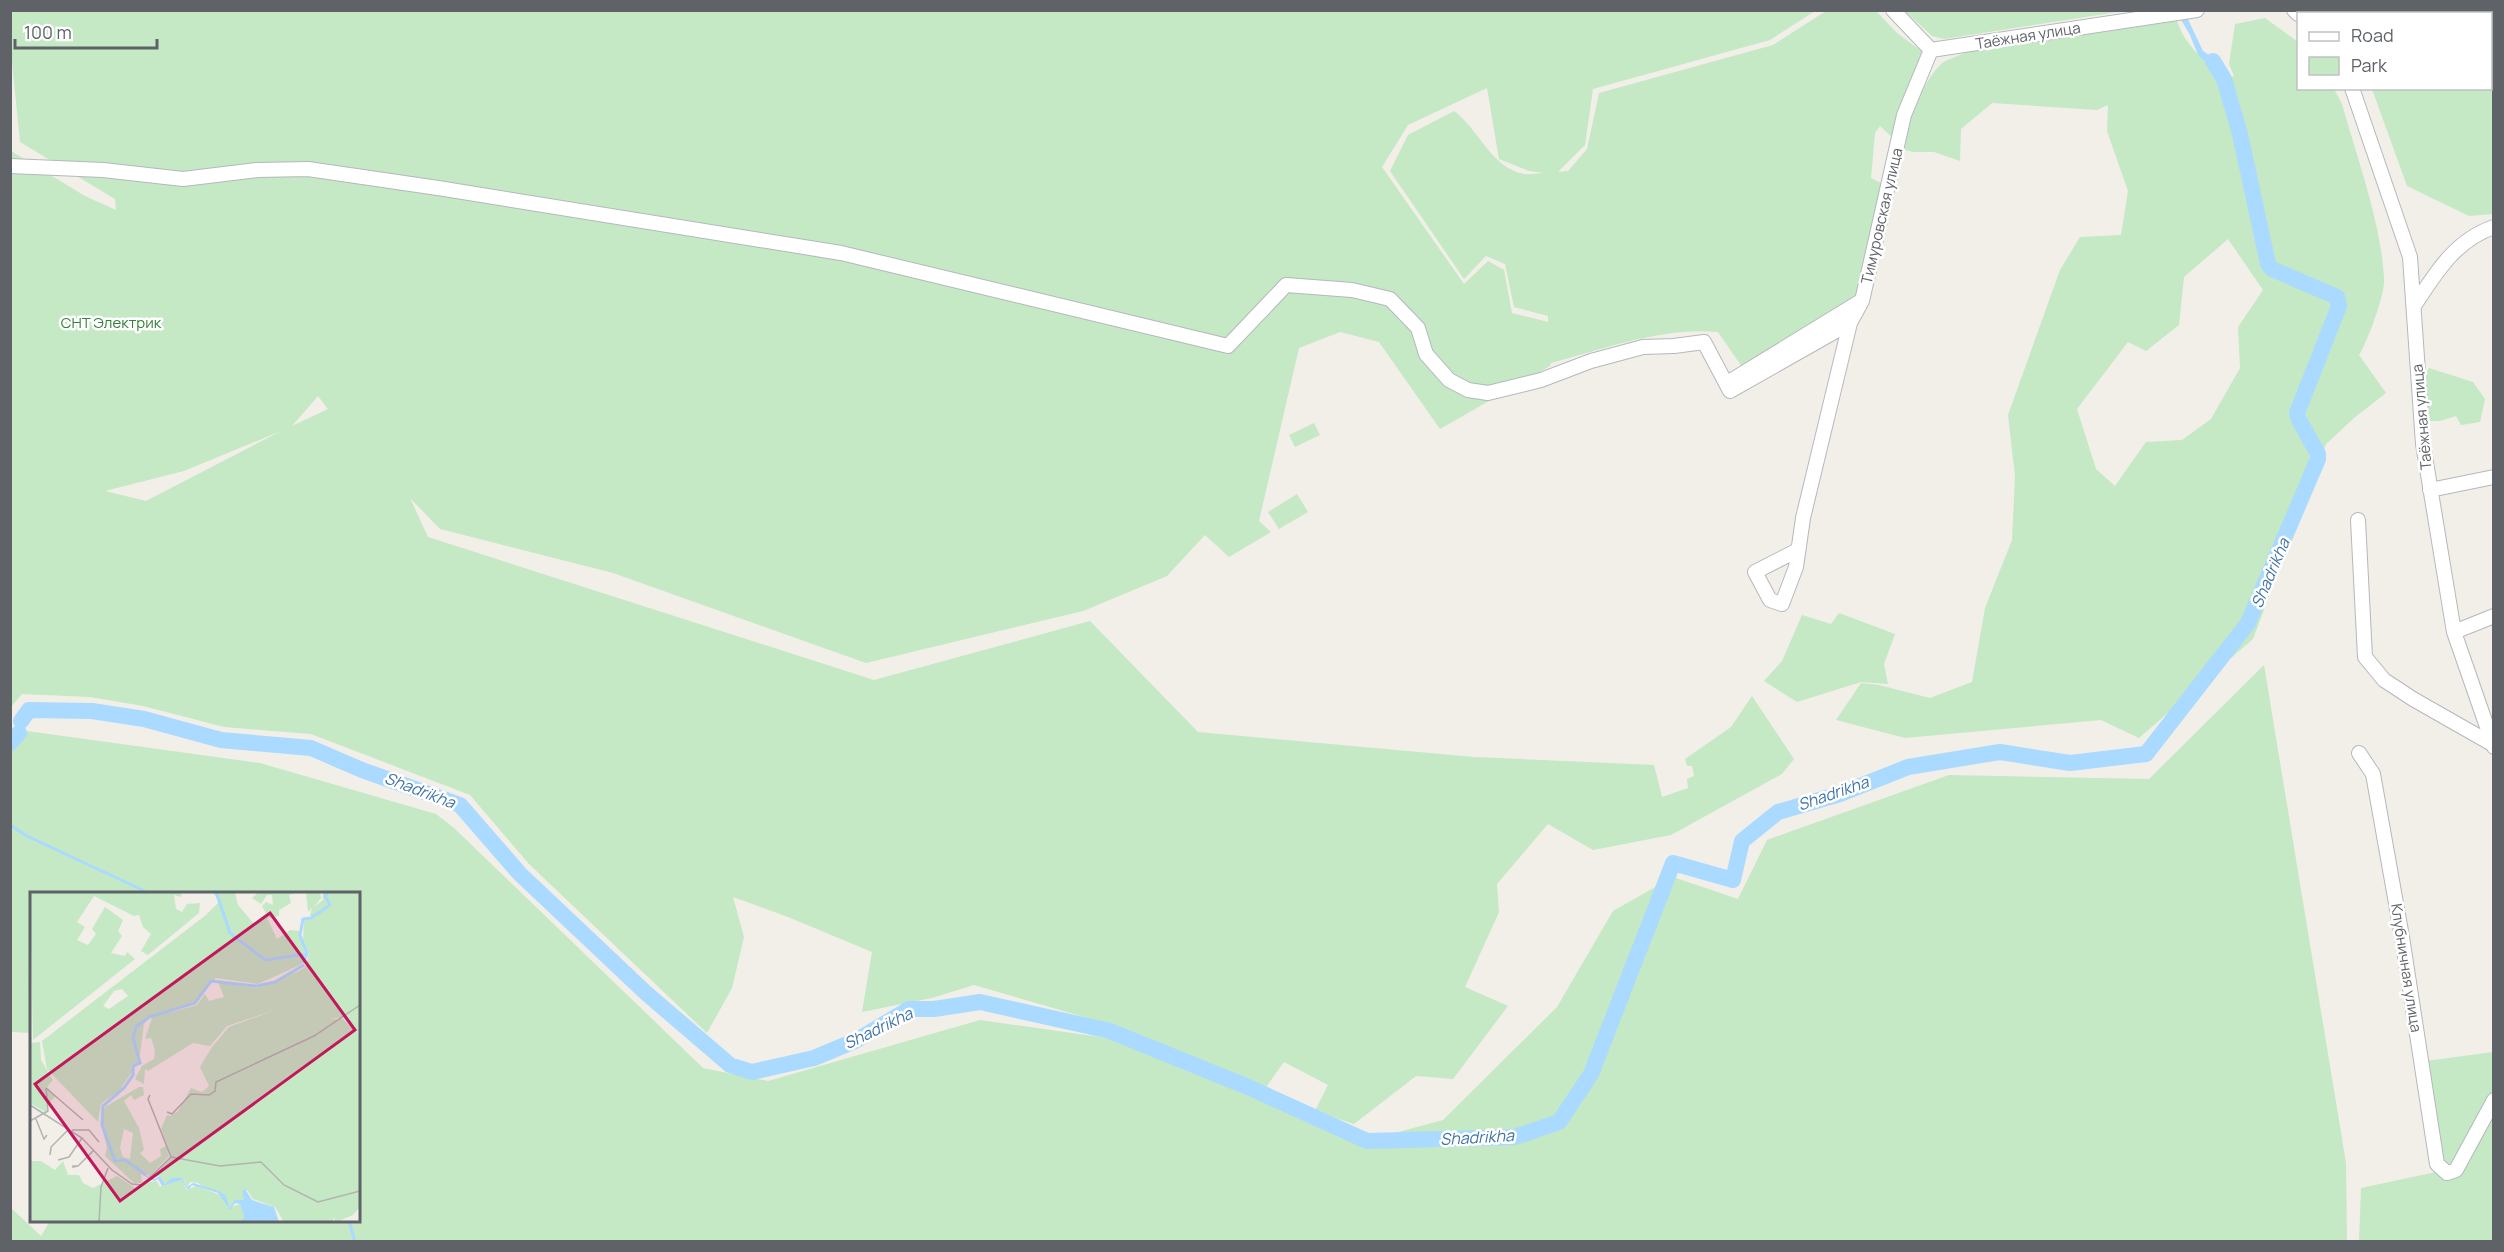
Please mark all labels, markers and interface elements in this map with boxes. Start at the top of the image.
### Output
scale bar [15,12,158,50]
legend [2297,12,2492,90]
street label: Таёжная улица [1974,17,2082,54]
text: 100 m [24,20,72,44]
text: Road [2351,23,2394,47]
text: Park [2351,53,2388,77]
street label: Тимуровская улица [1856,146,1907,286]
park label: СНТ Электрик [61,312,162,333]
street label: Таёжная улица [2406,363,2437,471]
water label: Shadrikha [2245,534,2295,611]
water label: Shadrikha [382,767,459,814]
water label: Shadrikha [1795,770,1872,815]
inset map [30,892,360,1222]
street label: Клубничная улица [2386,902,2427,1034]
water label: Shadrikha [840,1002,917,1054]
water label: Shadrikha [1440,1124,1515,1150]

